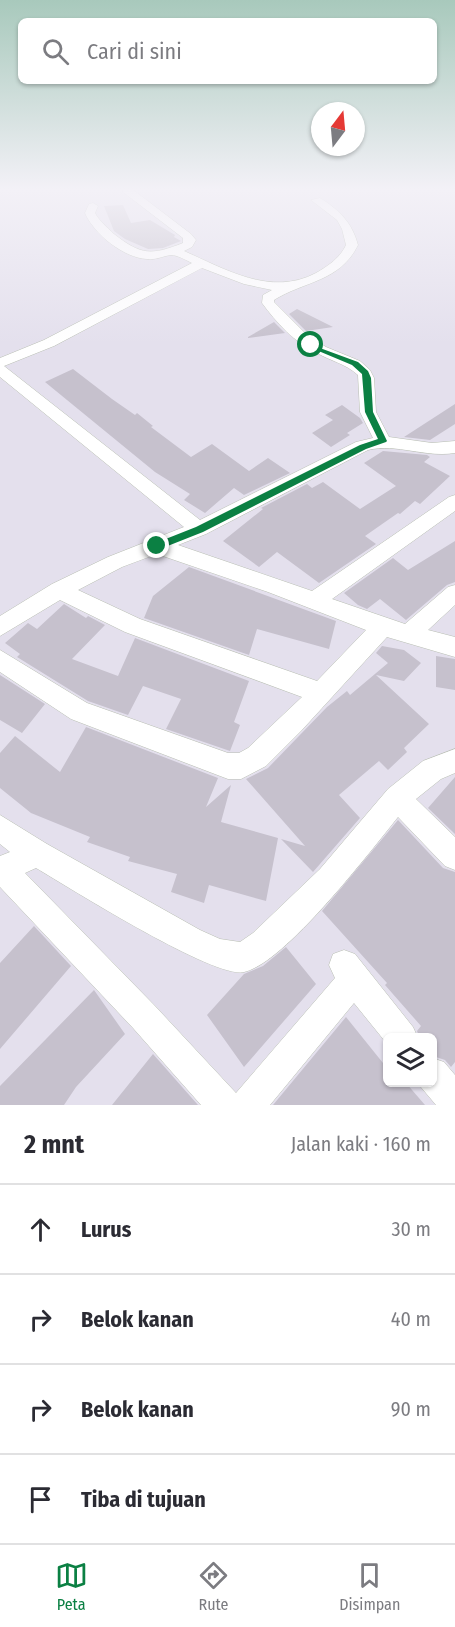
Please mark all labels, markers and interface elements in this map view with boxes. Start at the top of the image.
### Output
search box [18,18,437,84]
icon: search [39,35,72,68]
text: Cari di sini [87,38,182,65]
north arrow [311,102,365,156]
route start [297,331,323,357]
route end [143,532,169,558]
map controls [383,1033,437,1087]
button: layers [383,1033,437,1087]
text: 2 mnt [24,1129,84,1160]
text: Jalan kaki · 160 m [291,1132,431,1156]
icon: ahead [24,1213,57,1246]
text: Lurus [81,1216,131,1243]
text: 30 m [391,1217,431,1241]
icon: right [24,1303,57,1336]
text: Belok kanan [81,1306,194,1333]
text: 40 m [391,1307,431,1331]
icon: right [24,1393,57,1426]
text: Belok kanan [81,1396,194,1423]
text: 90 m [391,1397,431,1421]
icon: arrive [24,1483,57,1516]
text: Tiba di tujuan [81,1486,206,1513]
tab: Peta [55,1559,88,1614]
tab: Rute [197,1559,230,1614]
tab: Disimpan [339,1559,400,1614]

